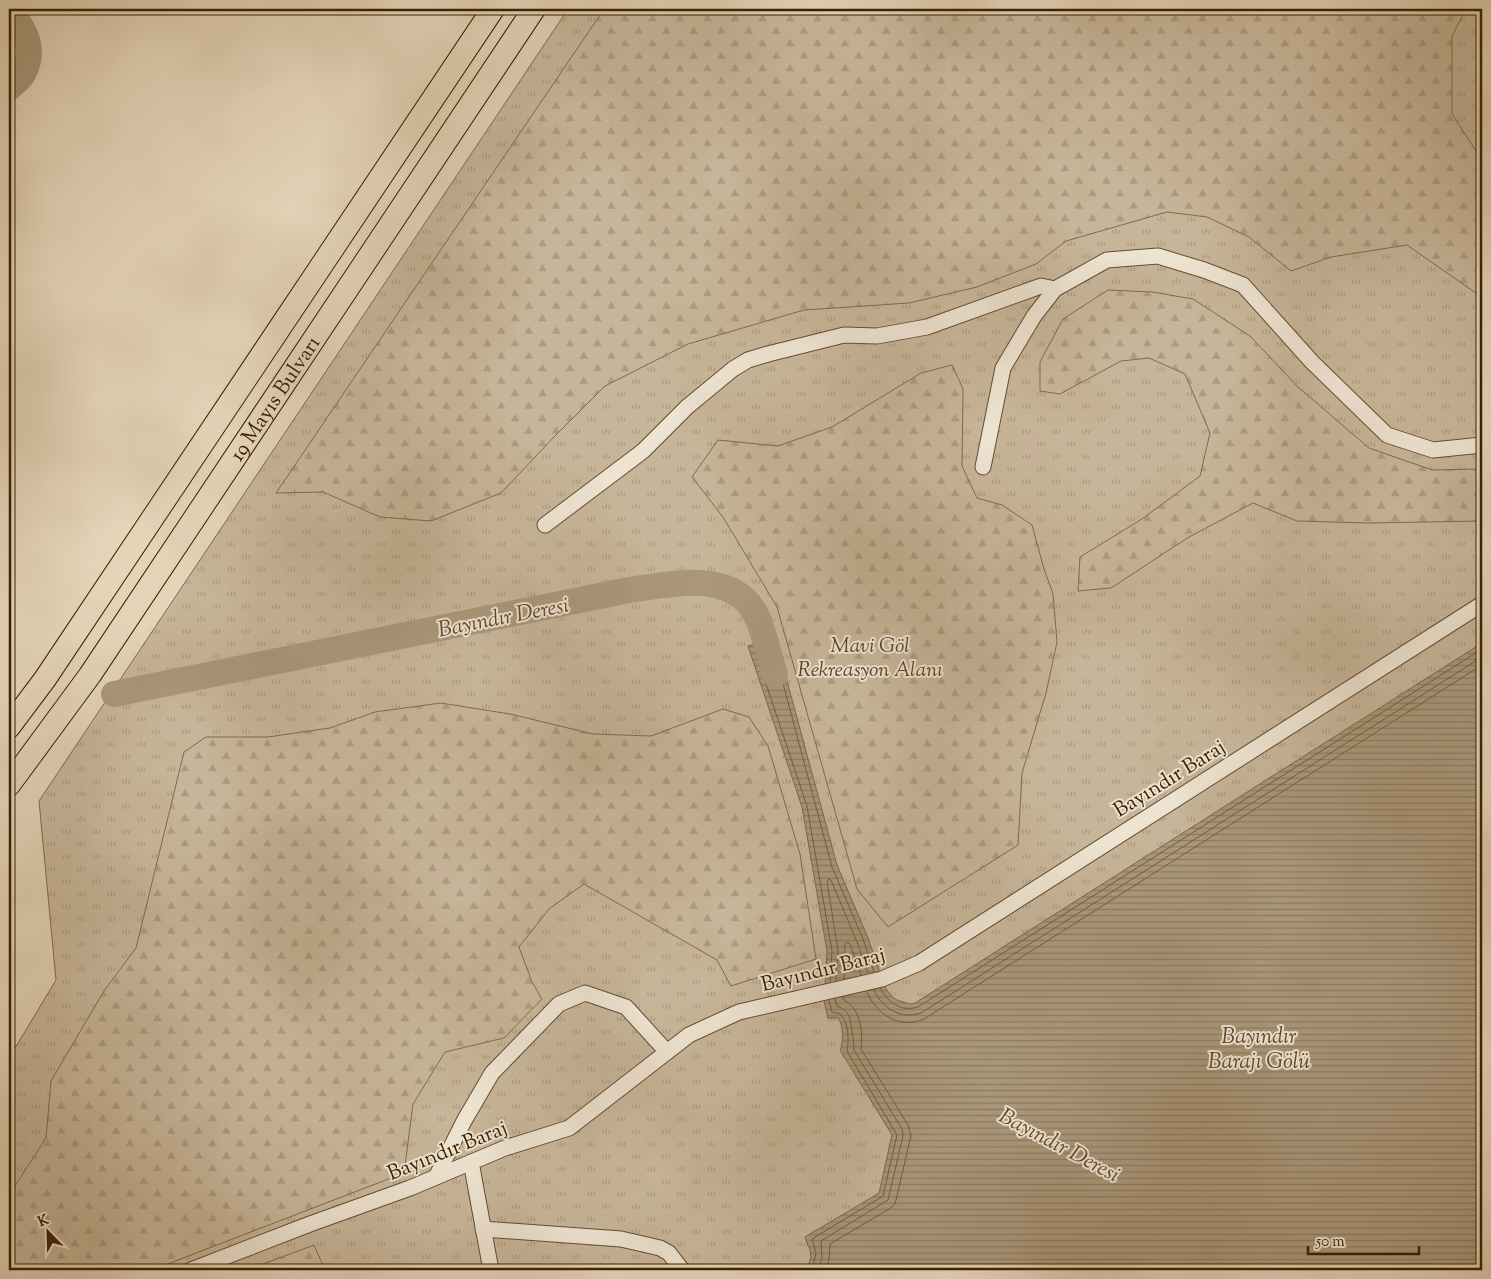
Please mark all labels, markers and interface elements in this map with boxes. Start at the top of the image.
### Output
street label: 19 Mayıs Bulvarı [223,331,329,468]
water label: Bayındır Deresi [435,591,572,647]
park label: Mavi Göl Rekreasyon Alanı [798,632,942,686]
street label: Bayındır Baraj [1108,733,1232,826]
street label: Bayındır Baraj [758,941,889,1001]
water label: Bayındır Barajı Gölü [1208,1022,1310,1079]
water label: Bayındır Deresi [993,1101,1125,1192]
street label: Bayındır Baraj [383,1114,512,1190]
north arrow [22,1206,72,1256]
text: K [35,1210,53,1233]
scale bar [1308,1224,1420,1256]
text: 50 m [1315,1232,1345,1253]

